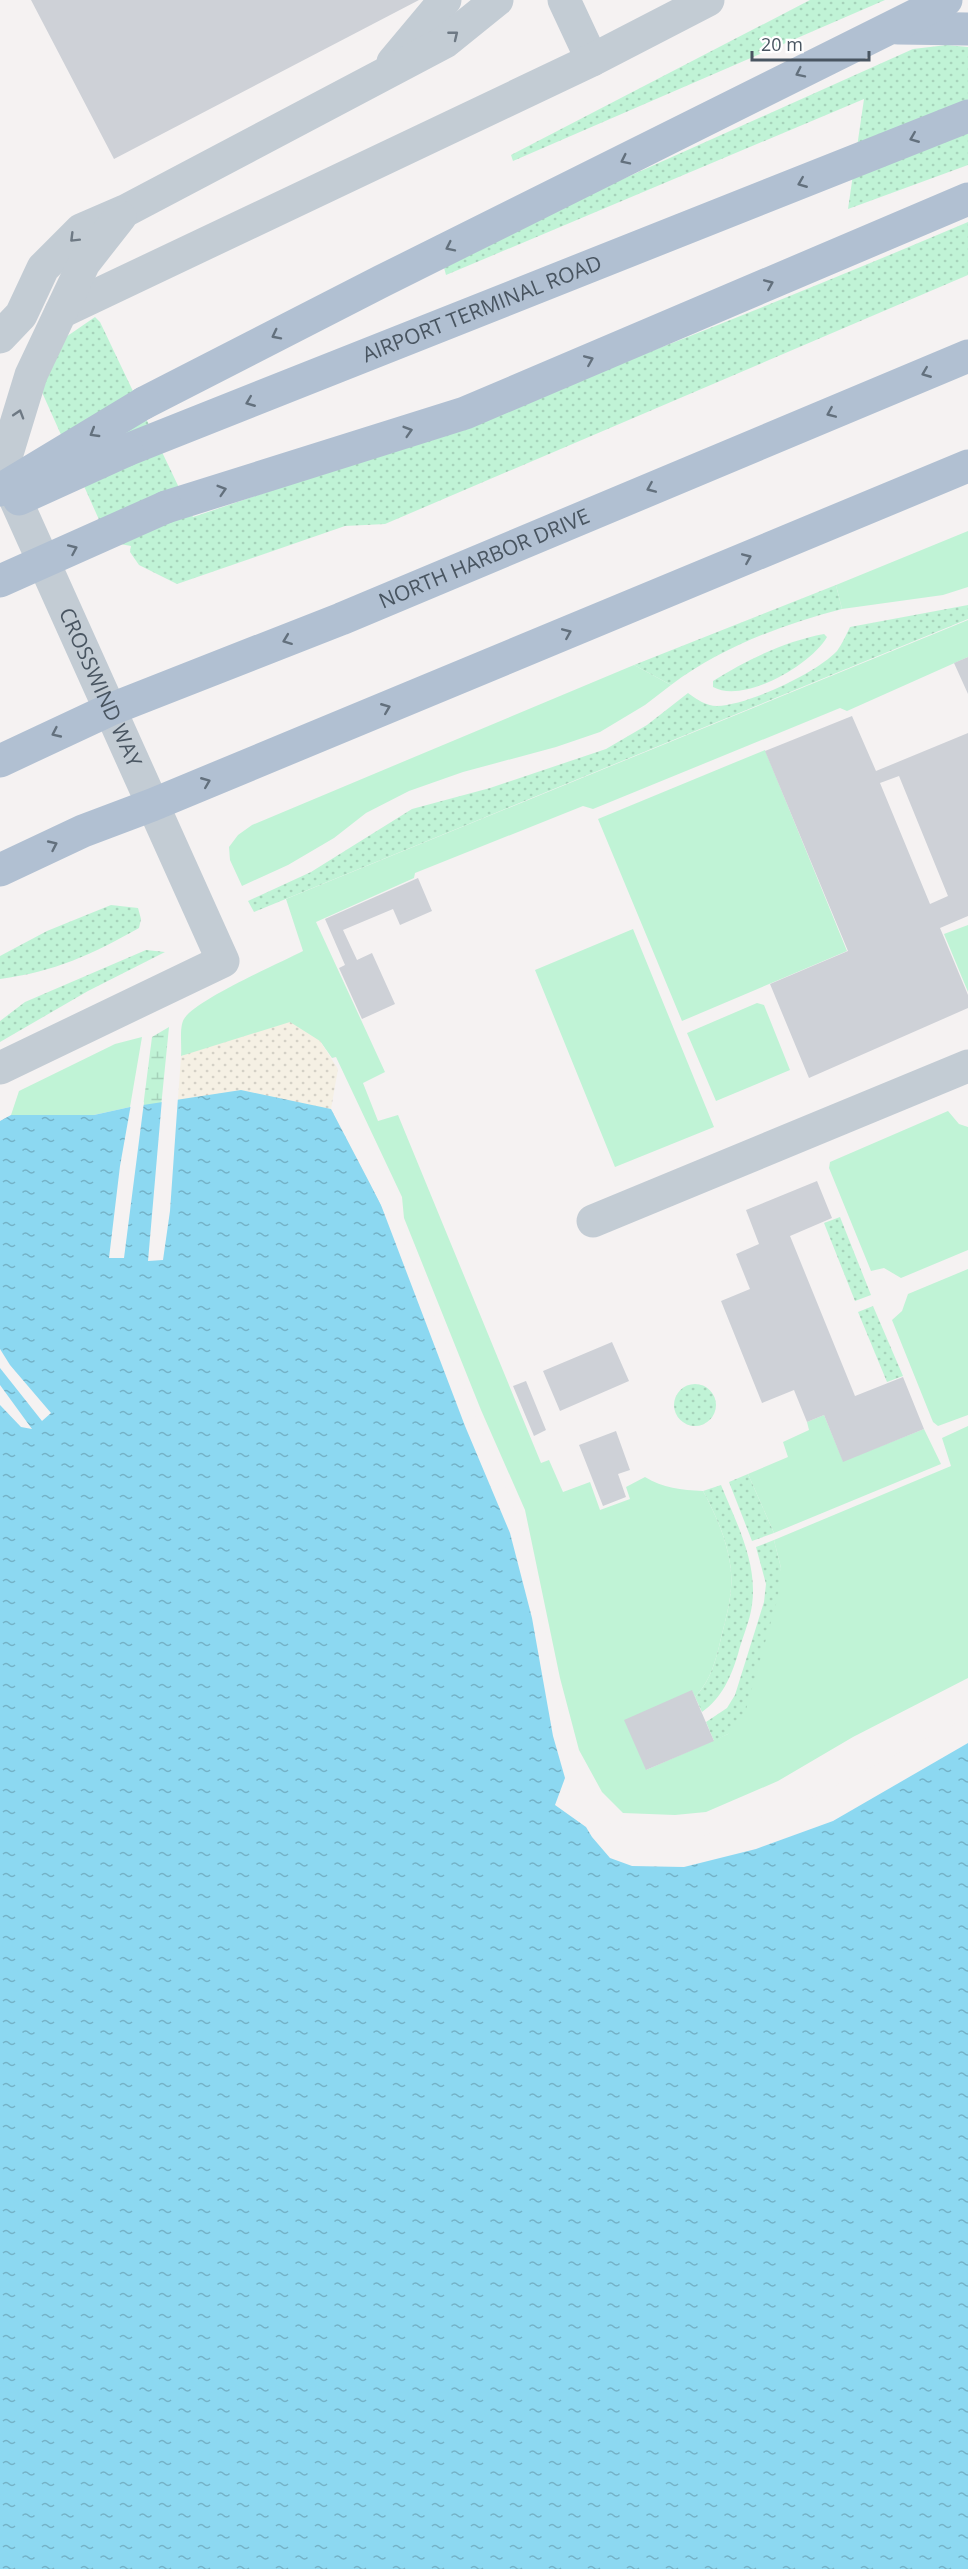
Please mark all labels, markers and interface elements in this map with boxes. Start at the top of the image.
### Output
scale bar [752,24,869,62]
one-way arrow [447,32,458,43]
text: 20 m [761,32,803,56]
one-way arrow [795,66,806,78]
one-way arrow [909,131,920,143]
one-way arrow [621,153,631,164]
one-way arrow [798,176,809,188]
one-way arrow [70,231,80,242]
one-way arrow [446,239,457,251]
street label: AIRPORT TERMINAL ROAD [358,248,606,368]
one-way arrow [762,279,773,291]
one-way arrow [272,328,283,339]
one-way arrow [583,356,594,368]
one-way arrow [922,366,933,378]
one-way arrow [245,395,256,407]
one-way arrow [826,405,837,417]
one-way arrow [12,409,24,420]
one-way arrow [90,426,100,437]
one-way arrow [402,426,413,438]
one-way arrow [646,481,657,493]
one-way arrow [216,484,227,497]
street label: NORTH HARBOR DRIVE [374,501,594,615]
one-way arrow [66,544,77,556]
one-way arrow [740,553,751,565]
street label: CROSSWIND WAY [53,603,149,771]
one-way arrow [560,628,571,640]
one-way arrow [282,633,293,645]
one-way arrow [380,703,391,715]
one-way arrow [51,726,62,738]
one-way arrow [200,777,211,789]
one-way arrow [46,840,57,852]

